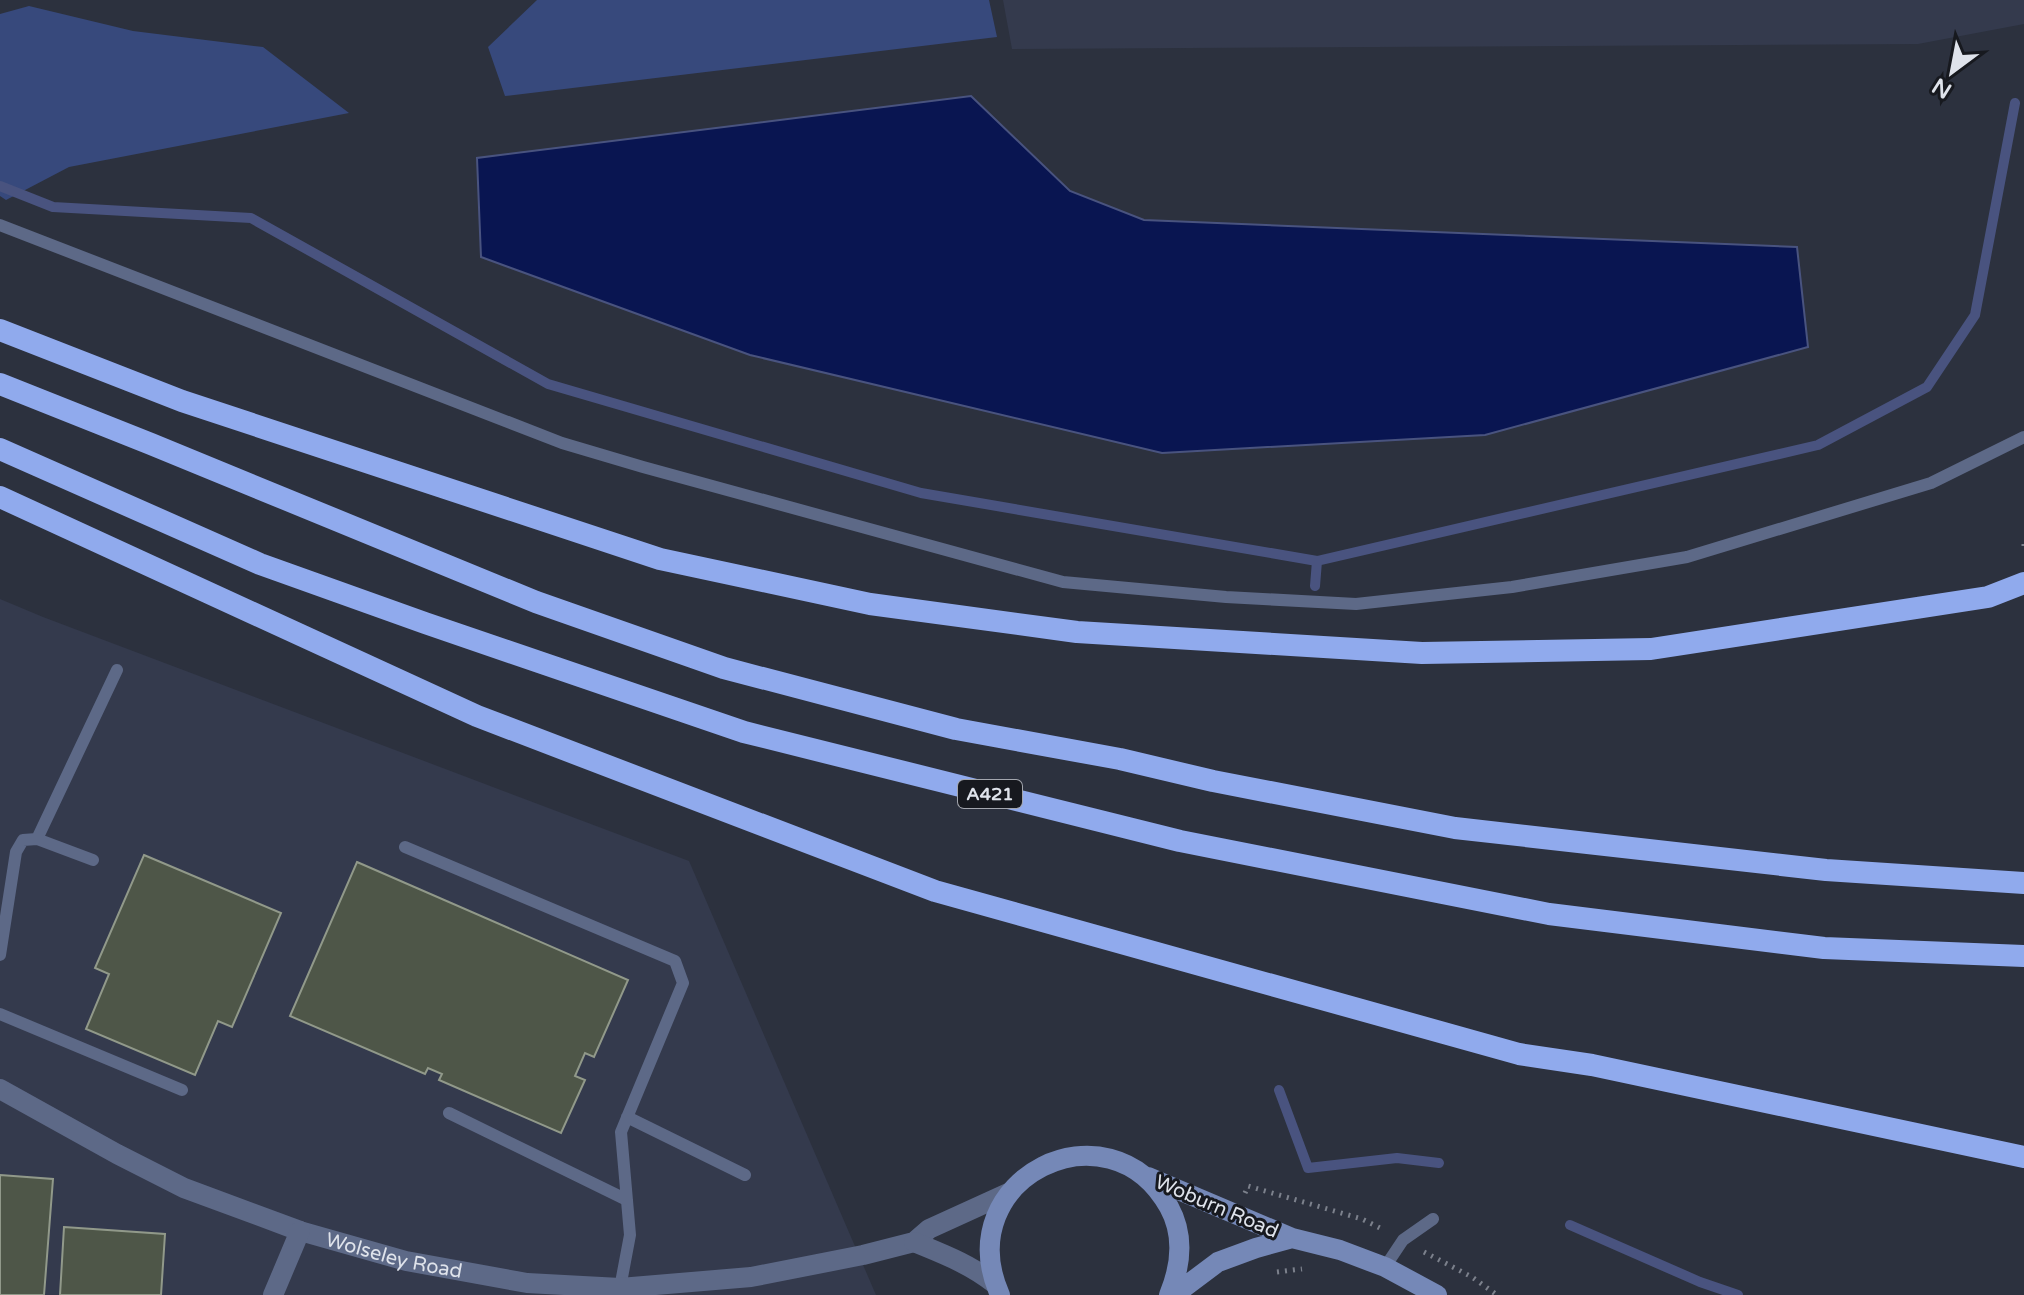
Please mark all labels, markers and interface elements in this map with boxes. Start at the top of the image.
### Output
north arrow [1912,32,1992,112]
text: N [1928,72,1956,104]
road number: A421 [958,780,1022,808]
street label: Woburn Road [1151,1170,1282,1244]
street label: Wolseley Road [323,1228,464,1284]

